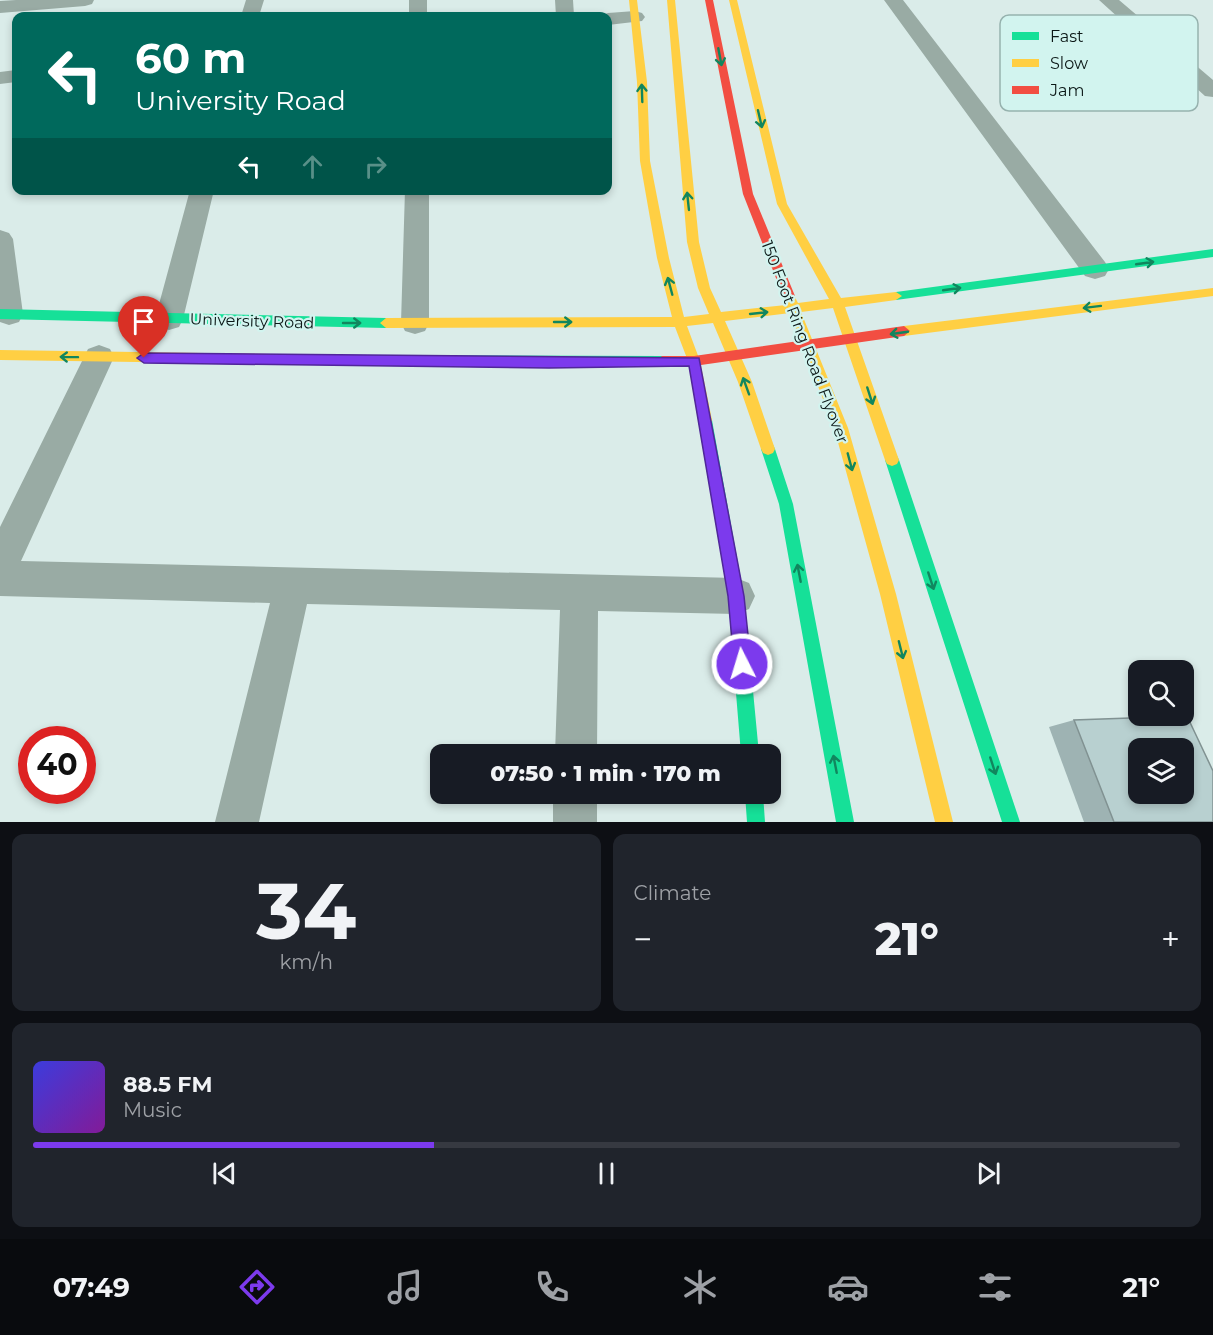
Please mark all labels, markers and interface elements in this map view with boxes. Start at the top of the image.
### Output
legend [1000,15,1198,111]
text: Fast [1050,27,1084,46]
text: 60 m [135,32,246,84]
icon: left [36,36,114,114]
one-way arrow [715,47,726,67]
text: Slow [1050,54,1088,73]
text: Jam [1049,81,1084,100]
text: University Road [135,84,346,117]
one-way arrow [637,84,648,104]
one-way arrow [755,108,766,128]
icon: left [233,150,266,183]
icon: ahead [296,150,329,183]
icon: right [359,150,392,183]
one-way arrow [682,191,693,211]
street label: 150 Foot Ring Road Flyover [758,238,852,446]
one-way arrow [1135,257,1155,268]
one-way arrow [664,277,675,296]
one-way arrow [942,283,961,294]
pin [118,296,169,358]
one-way arrow [1083,302,1103,313]
icon: arrive [127,305,160,338]
one-way arrow [748,307,768,318]
street label: University Road [189,309,315,333]
one-way arrow [553,316,573,328]
one-way arrow [342,317,362,329]
one-way arrow [890,328,910,339]
one-way arrow [60,351,80,362]
one-way arrow [740,377,751,395]
one-way arrow [865,386,876,405]
one-way arrow [844,452,856,471]
one-way arrow [793,563,804,583]
one-way arrow [927,571,938,590]
position arrow [710,632,774,696]
one-way arrow [896,640,908,659]
map controls [1128,660,1194,804]
button: search [1128,660,1194,726]
speed limit sign: 40 [18,726,96,804]
button: layers [1128,738,1194,804]
one-way arrow [829,755,840,775]
one-way arrow [988,756,999,775]
text: 07:50 · 1 min · 170 m [490,760,721,787]
text: 34 [256,863,356,959]
text: Climate [634,881,711,905]
text: 21° [875,911,939,966]
text: − [634,919,652,959]
text: + [1161,919,1180,959]
text: km/h [280,950,333,974]
text: 88.5 FM [123,1071,212,1098]
text: Music [123,1098,182,1122]
icon: previous [208,1157,241,1190]
icon: pause [590,1157,623,1190]
icon: next [972,1157,1005,1190]
icon: directions [236,1266,278,1308]
icon: music [384,1266,426,1308]
icon: phone [531,1266,573,1308]
icon: climate [679,1266,721,1308]
icon: car [827,1266,869,1308]
icon: filters [974,1266,1016,1308]
text: 07:49 [53,1271,130,1304]
text: 21° [1122,1271,1160,1304]

